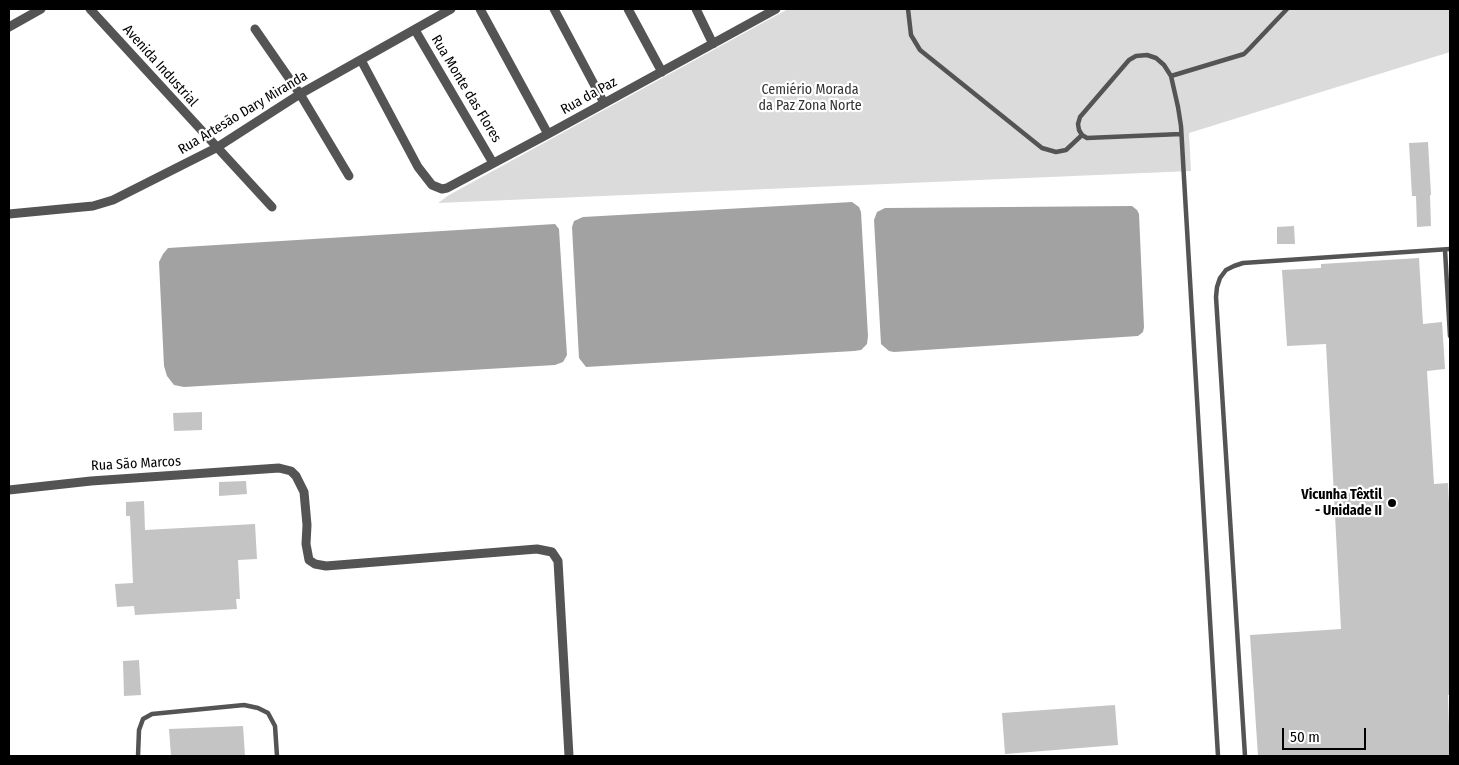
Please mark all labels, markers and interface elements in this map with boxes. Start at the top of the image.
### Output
street label: Avenida Industrial [119,22,201,110]
street label: Rua Monte das Flores [427,32,505,146]
street label: Rua Artesão Dary Miranda [175,68,311,158]
street label: Rua da Paz [558,74,620,118]
park label: Cemiério Morada da Paz Zona Norte [758,82,862,114]
street label: Rua São Marcos [91,453,181,475]
place label: Vicunha Têxtil - Unidade II [1301,487,1382,520]
marker: Vicunha Têxtil - Unidade II [1386,497,1398,509]
scale bar [1284,718,1368,750]
text: 50 m [1290,728,1320,746]

